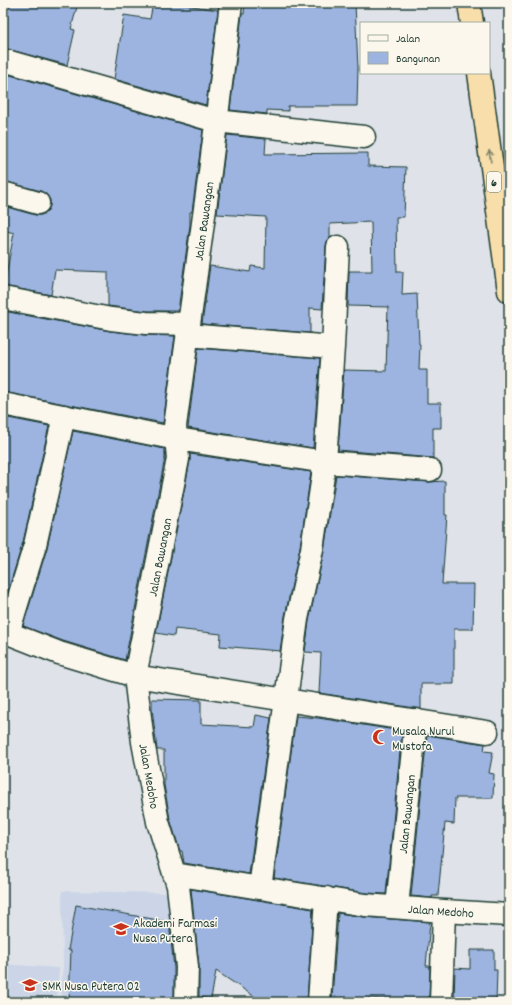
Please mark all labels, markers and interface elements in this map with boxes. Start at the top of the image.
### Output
legend [360,22,490,74]
text: Jalan [396,31,420,48]
text: Bangunan [396,51,440,68]
one-way arrow [486,149,494,162]
road number: 6 [487,172,501,192]
street label: Jalan Bawangan [191,181,220,262]
street label: Jalan Bawangan [145,517,178,598]
place label: Musala Nurul Mustofa [392,723,455,757]
mosque icon: Musala Nurul Mustofa [371,728,389,746]
street label: Jalan Medoho [132,742,163,811]
street label: Jalan Bawangan [395,774,422,855]
street label: Jalan Medoho [407,901,475,924]
place label: Akademi Farmasi Nusa Putera [133,915,218,949]
school or university icon: Akademi Farmasi Nusa Putera [112,920,130,938]
school or university icon: SMK Nusa Putera 02 [21,976,39,994]
place label: SMK Nusa Putera 02 [42,978,140,997]

